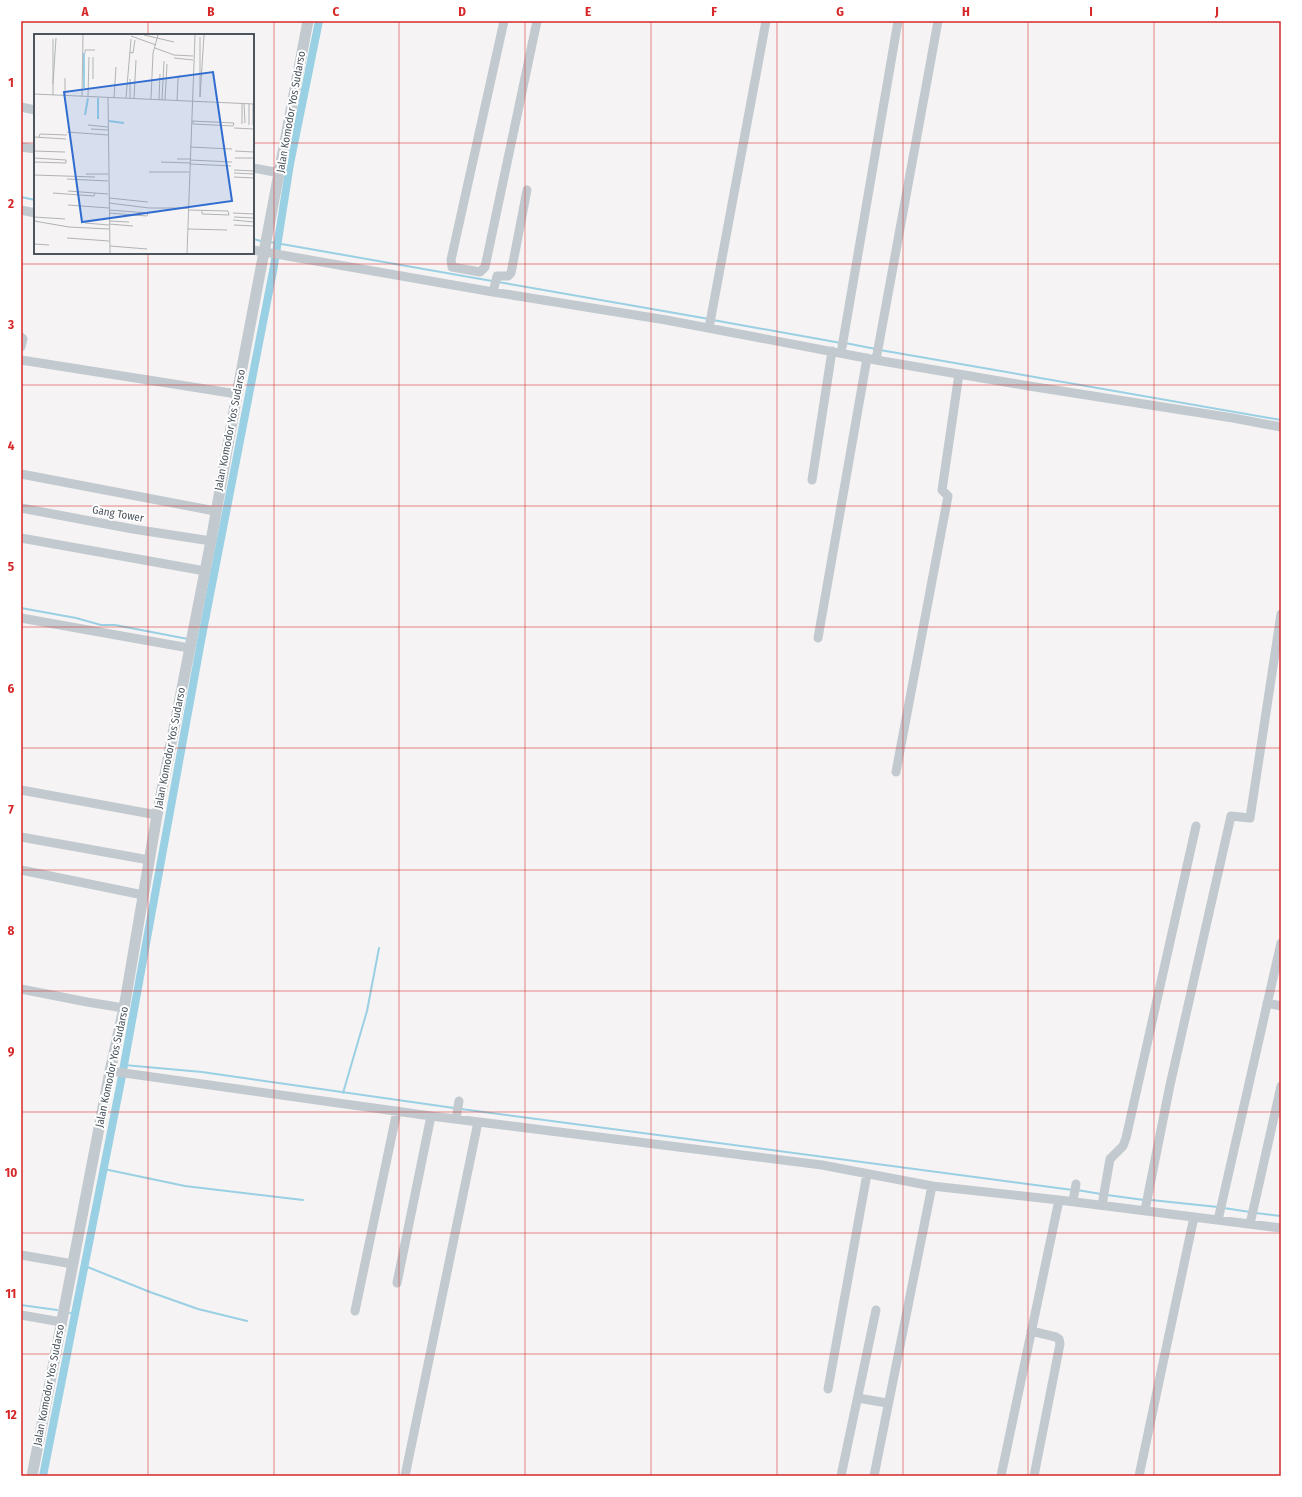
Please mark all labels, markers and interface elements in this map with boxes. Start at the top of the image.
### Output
text: A [80,4,89,19]
text: B [207,4,215,19]
text: C [333,4,340,19]
text: D [458,4,466,19]
text: E [585,4,591,19]
text: F [711,4,717,19]
text: G [836,4,844,19]
text: H [962,4,970,19]
text: I [1089,4,1093,19]
text: J [1214,4,1219,19]
inset map [34,34,254,254]
street label: Jalan Komodor Yos Sudarso [274,50,308,174]
text: 1 [8,75,14,90]
text: 2 [7,196,14,211]
text: 3 [7,317,14,332]
street label: Jalan Komodor Yos Sudarso [212,368,248,492]
text: 4 [8,438,15,453]
street label: Gang Tower [91,503,145,525]
text: 5 [8,559,14,574]
text: 6 [8,681,15,696]
street label: Jalan Komodor Yos Sudarso [152,686,188,810]
text: 7 [8,802,14,817]
text: 8 [8,923,15,938]
street label: Jalan Komodor Yos Sudarso [93,1005,131,1129]
text: 9 [8,1044,15,1059]
text: 10 [5,1165,17,1180]
text: 11 [6,1286,16,1301]
street label: Jalan Komodor Yos Sudarso [31,1323,67,1447]
text: 12 [5,1407,17,1422]

